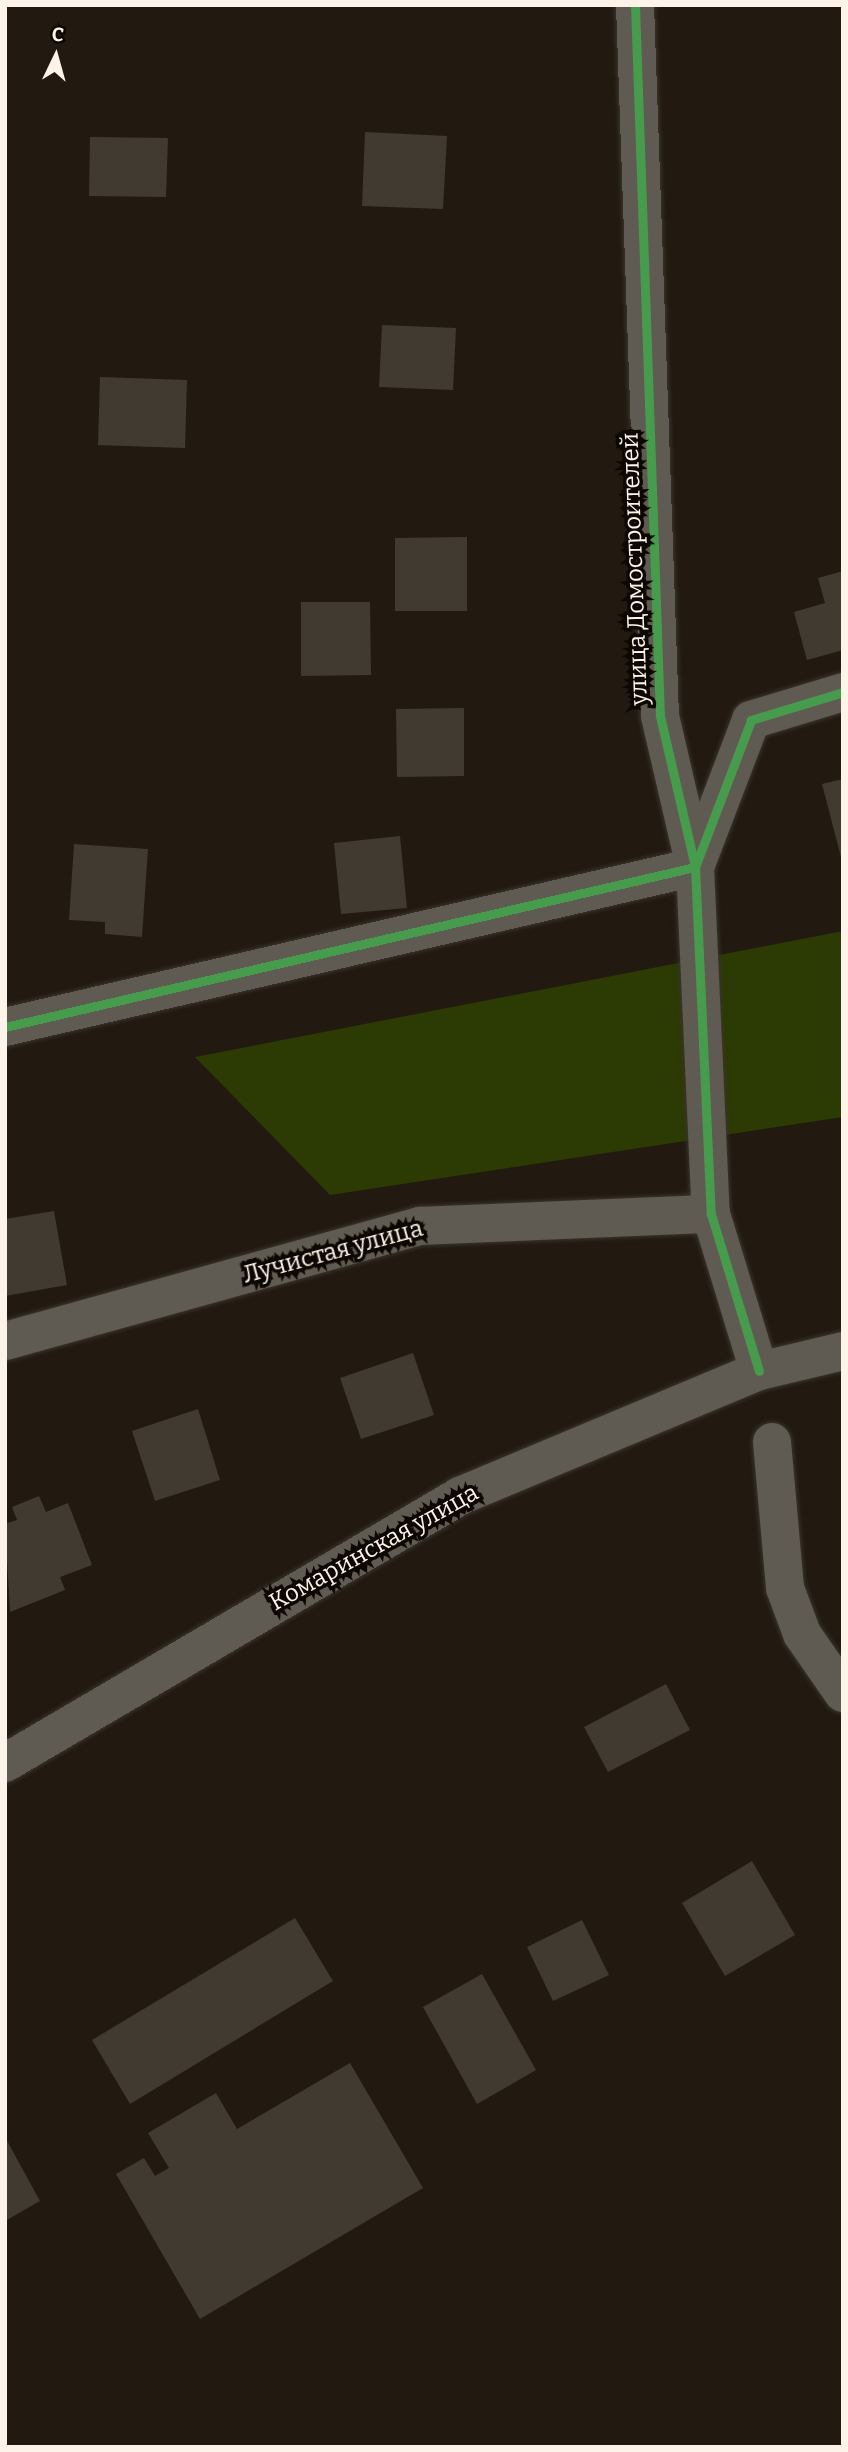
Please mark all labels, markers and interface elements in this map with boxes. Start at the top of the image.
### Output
north arrow [21,21,91,91]
text: С [51,23,65,47]
street label: улица Домостроителей [616,432,654,706]
street label: Лучистая улица [240,1214,426,1290]
street label: Комаринская улица [265,1479,483,1617]

